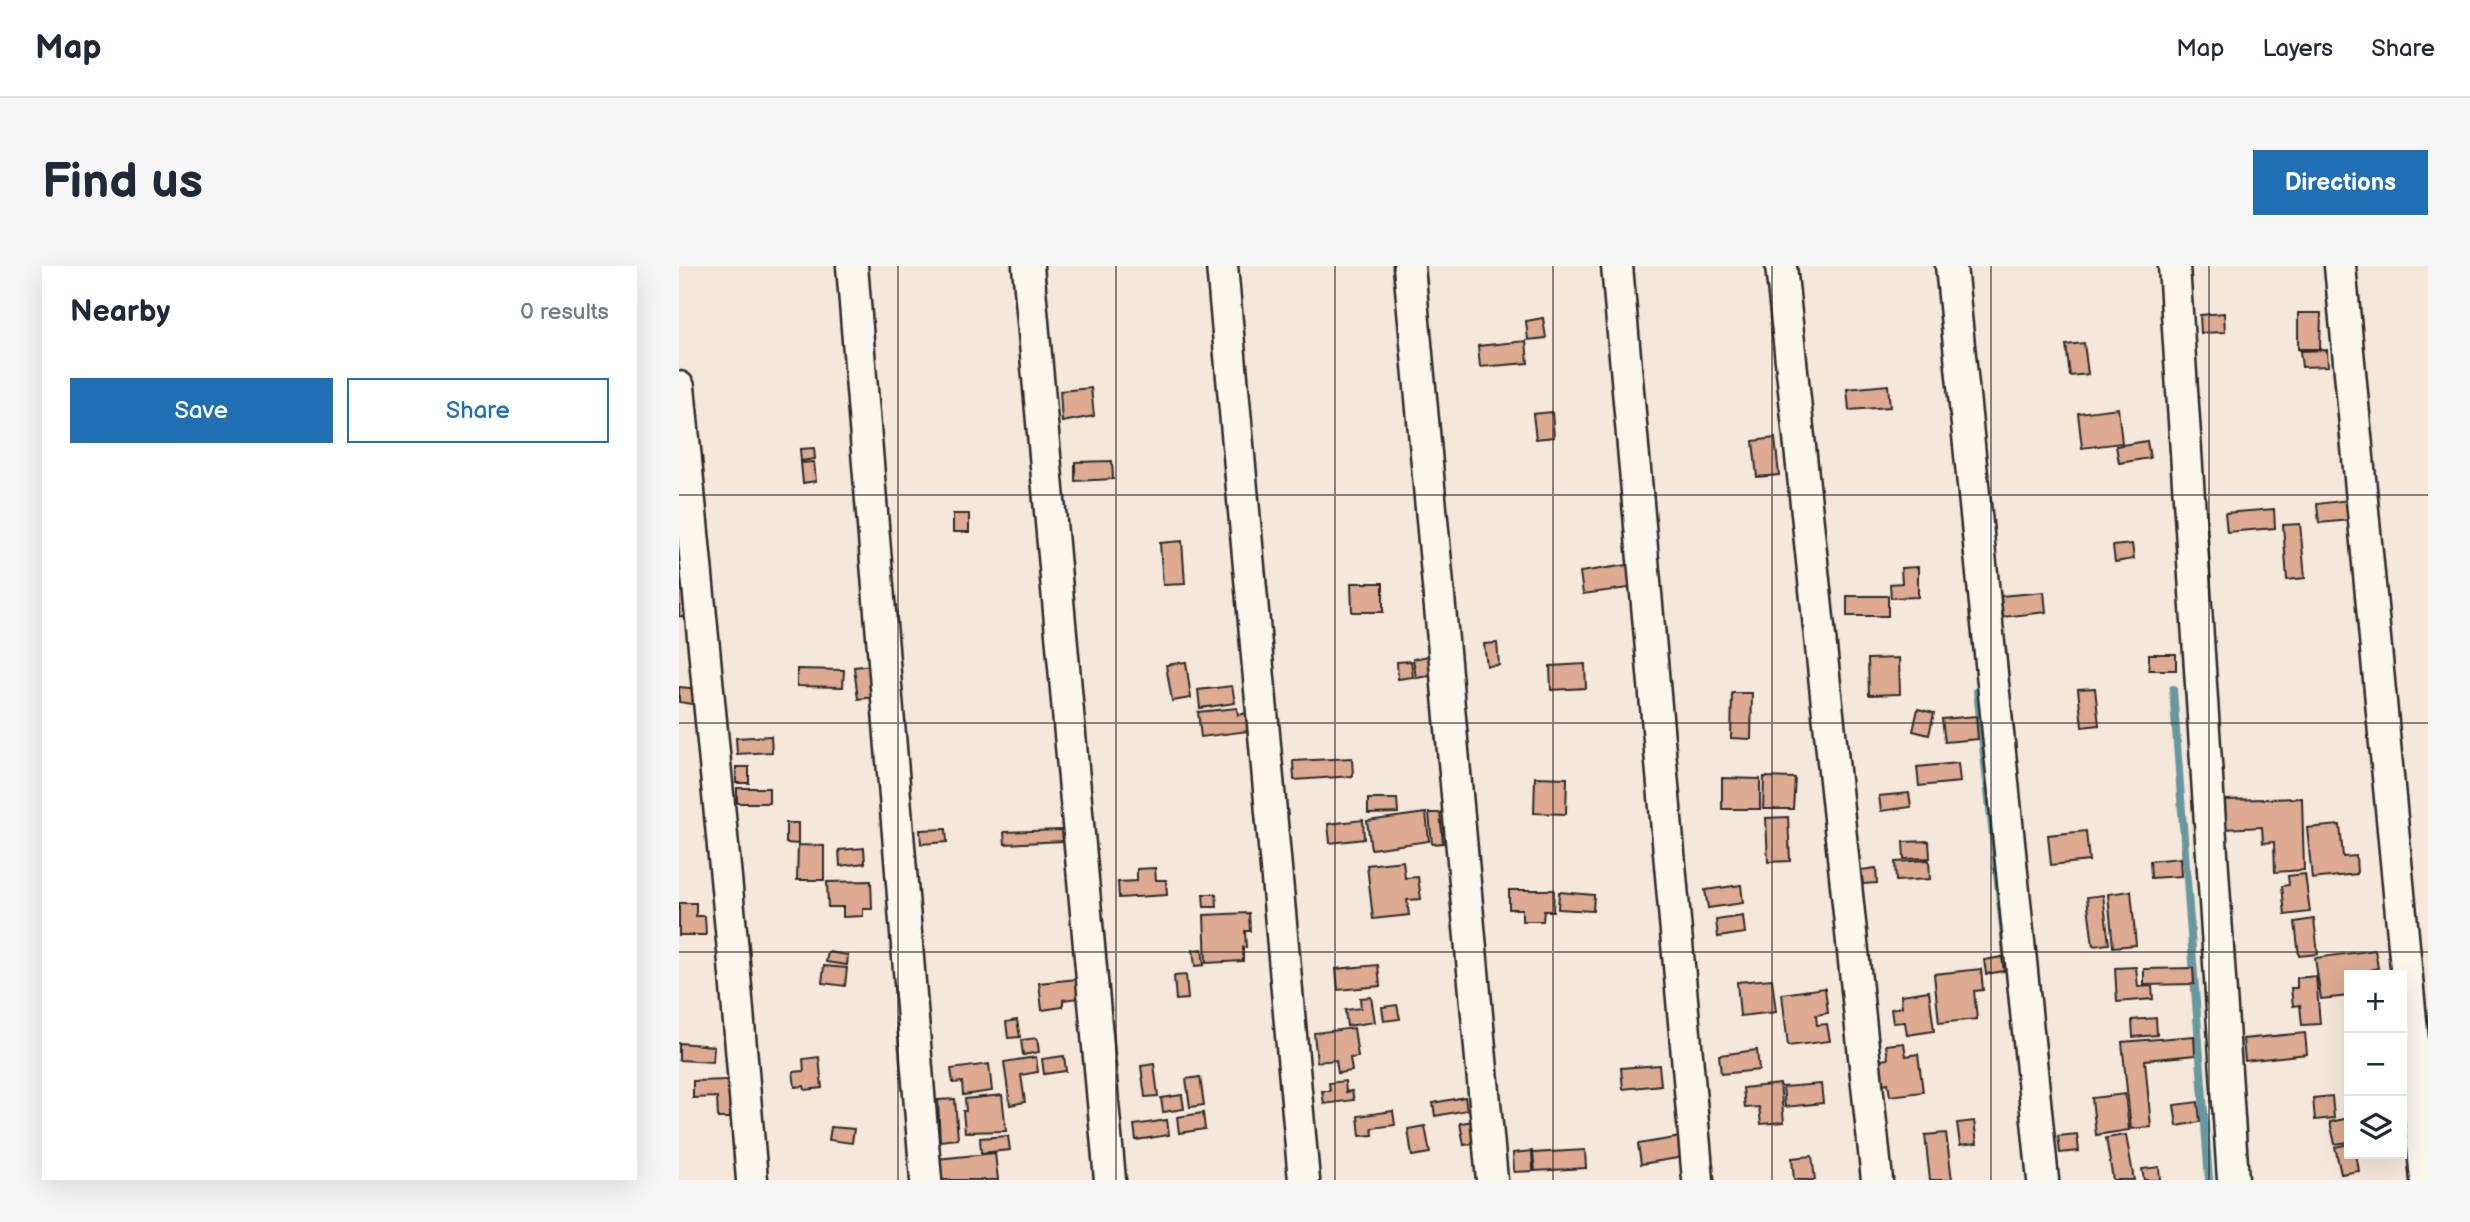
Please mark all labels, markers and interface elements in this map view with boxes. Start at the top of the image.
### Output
text: Map [35,28,101,68]
text: Map [2176,34,2224,63]
text: Layers [2262,34,2333,63]
text: Share [2371,34,2435,63]
button: Directions [2253,150,2428,215]
text: Find us [42,153,203,212]
text: Nearby [70,294,170,330]
text: 0 results [520,298,609,326]
button: Save [70,378,333,443]
button: Share [347,378,609,443]
map controls [2344,970,2407,1159]
button: + [2344,970,2407,1033]
button: − [2344,1033,2407,1096]
button: layers [2344,1096,2407,1159]

